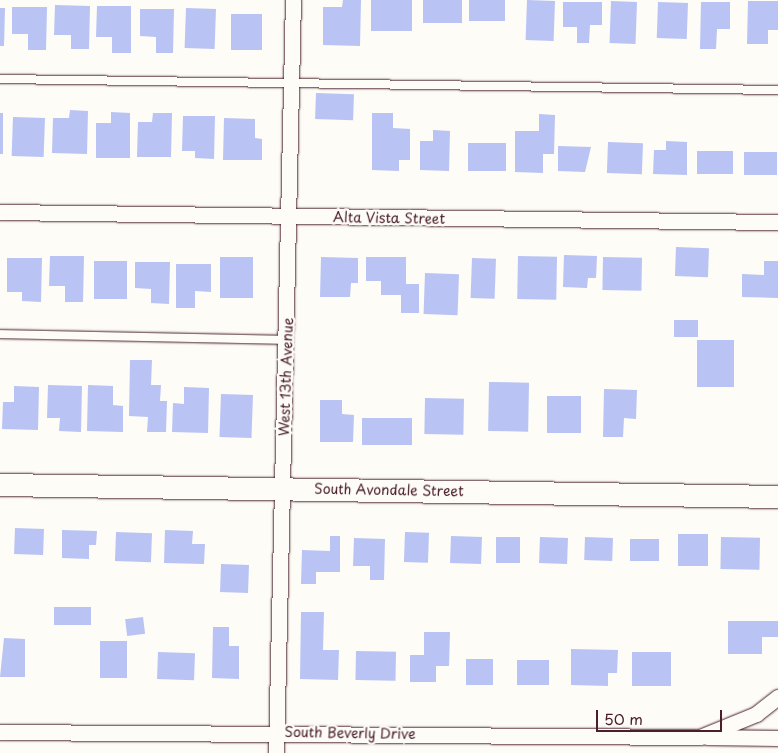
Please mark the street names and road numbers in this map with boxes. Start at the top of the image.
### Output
street label: Alta Vista Street [332,209,446,227]
street label: West 13th Avenue [276,317,296,437]
street label: South Avondale Street [313,480,465,500]
street label: South Beverly Drive [283,723,417,743]

